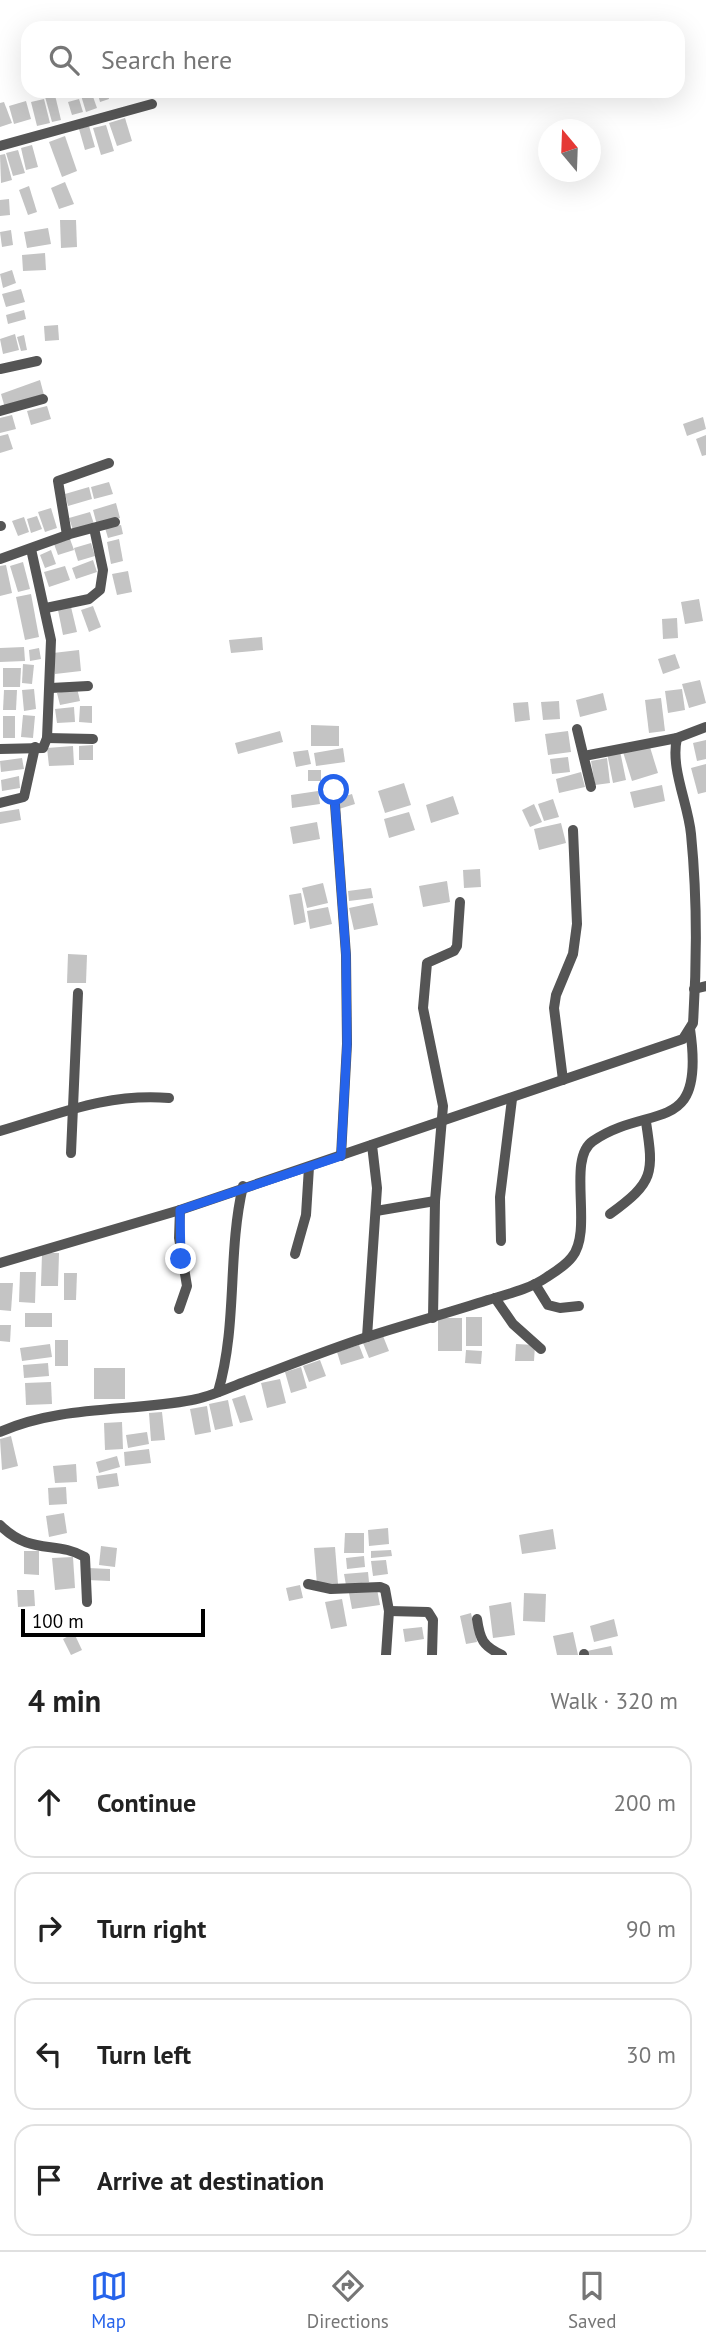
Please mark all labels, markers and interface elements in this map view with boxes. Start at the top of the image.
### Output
search box [21,21,685,98]
icon: search [45,41,83,79]
text: Search here [101,43,232,76]
north arrow [538,119,601,182]
route start [318,774,349,805]
route end [165,1243,196,1274]
scale bar [21,1606,205,1638]
text: 100 m [32,1609,84,1633]
text: 4 min [28,1681,101,1720]
text: Walk · 320 m [551,1686,678,1715]
icon: ahead [30,1783,68,1821]
text: Continue [97,1786,196,1819]
text: 200 m [614,1788,676,1817]
icon: right [30,1909,68,1947]
text: Turn right [97,1912,206,1945]
text: 90 m [626,1914,676,1943]
icon: left [30,2035,68,2073]
text: Turn left [97,2038,191,2071]
text: 30 m [626,2040,676,2069]
icon: arrive [30,2161,68,2199]
text: Arrive at destination [97,2164,324,2197]
tab: Map [90,2267,128,2333]
tab: Directions [307,2267,389,2333]
tab: Saved [568,2267,616,2333]

